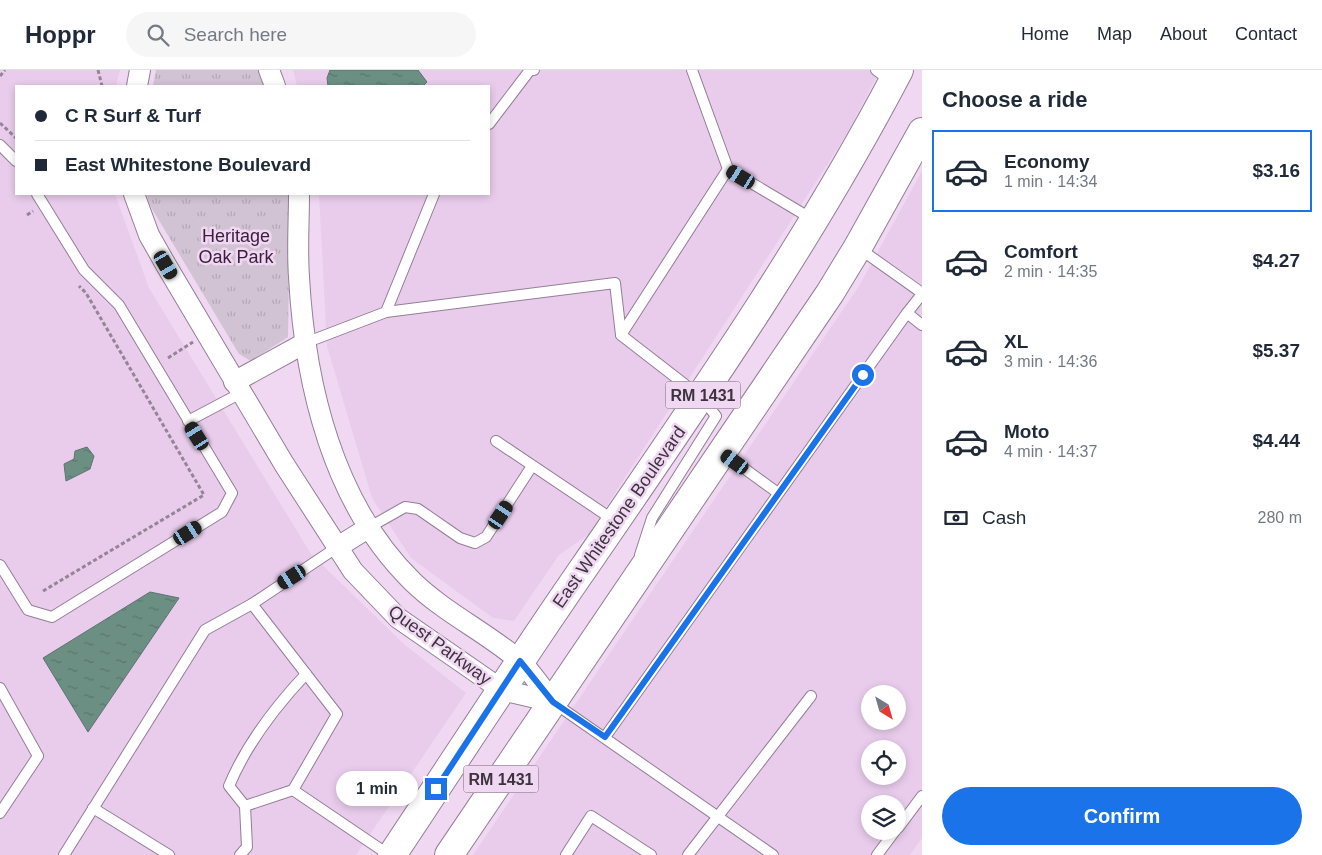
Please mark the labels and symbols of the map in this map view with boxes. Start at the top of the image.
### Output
car [724,163,757,191]
park label: Heritage Oak Park [198,226,275,267]
car [152,248,179,282]
route start [852,364,874,386]
road number: RM 1431 [666,382,740,408]
car [182,419,211,453]
street label: East Whitestone Boulevard [549,422,689,612]
car [718,447,751,477]
car [486,498,515,532]
car [171,519,204,547]
car [275,563,308,591]
street label: Quest Parkway [385,601,495,689]
north arrow [861,685,906,730]
road number: RM 1431 [464,766,538,792]
callout: 1 min [336,772,418,806]
route end [425,778,447,800]

